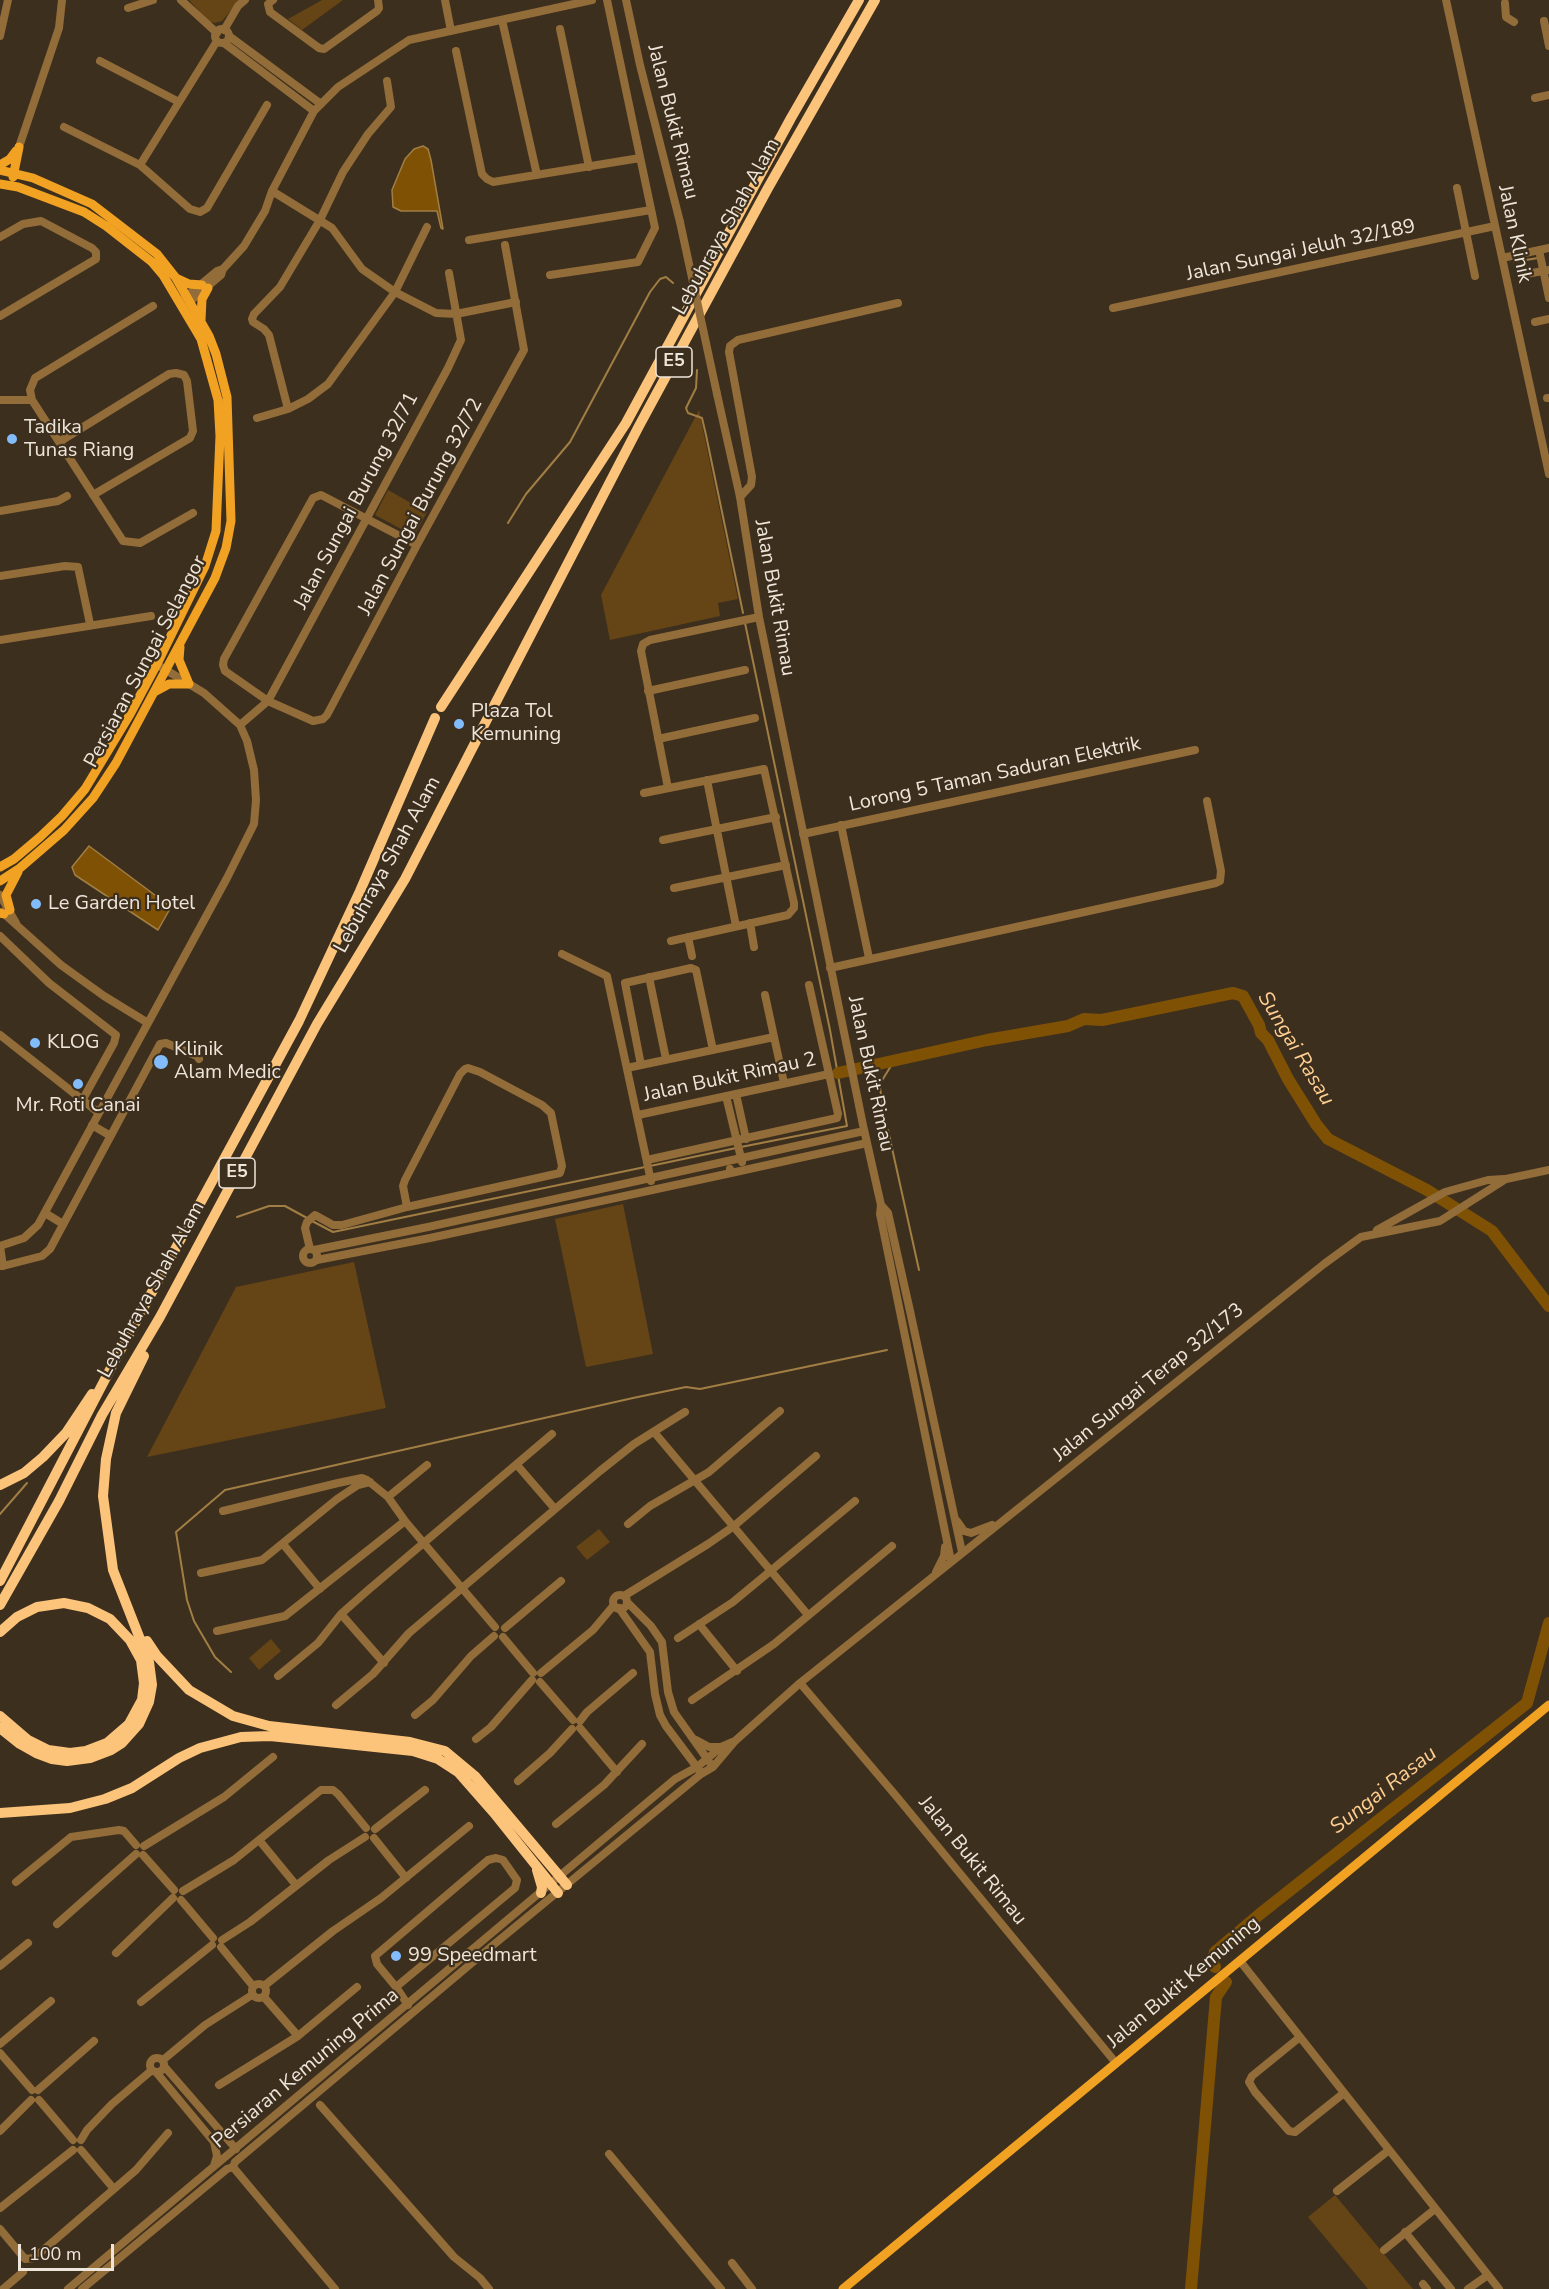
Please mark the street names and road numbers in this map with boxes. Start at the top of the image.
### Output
street label: Jalan Bukit Rimau [641,42,703,202]
street label: Lebuhraya Shah Alam [669,135,785,319]
street label: Jalan Klinik [1492,183,1536,285]
street label: Jalan Sungai Jeluh 32/189 [1184,215,1418,287]
road number: E5 [656,347,692,377]
street label: Jalan Sungai Burung 32/71 [290,388,424,614]
street label: Jalan Sungai Burung 32/72 [354,394,488,620]
street label: Jalan Bukit Rimau [748,518,800,678]
street label: Persiaran Sungai Selangor [80,552,212,772]
street label: Lorong 5 Taman Saduran Elektrik [847,732,1143,818]
street label: Lebuhraya Shah Alam [330,773,446,957]
street label: Jalan Bukit Rimau [842,994,898,1154]
street label: Jalan Bukit Rimau 2 [642,1048,818,1108]
road number: E5 [219,1158,255,1188]
street label: Lebuhraya Shah Alam [94,1198,210,1382]
street label: Jalan Sungai Terap 32/173 [1049,1299,1249,1467]
street label: Jalan Bukit Rimau [913,1792,1031,1930]
street label: Jalan Bukit Kemuning [1103,1912,1265,2054]
street label: Persiaran Kemuning Prima [208,1984,404,2154]

